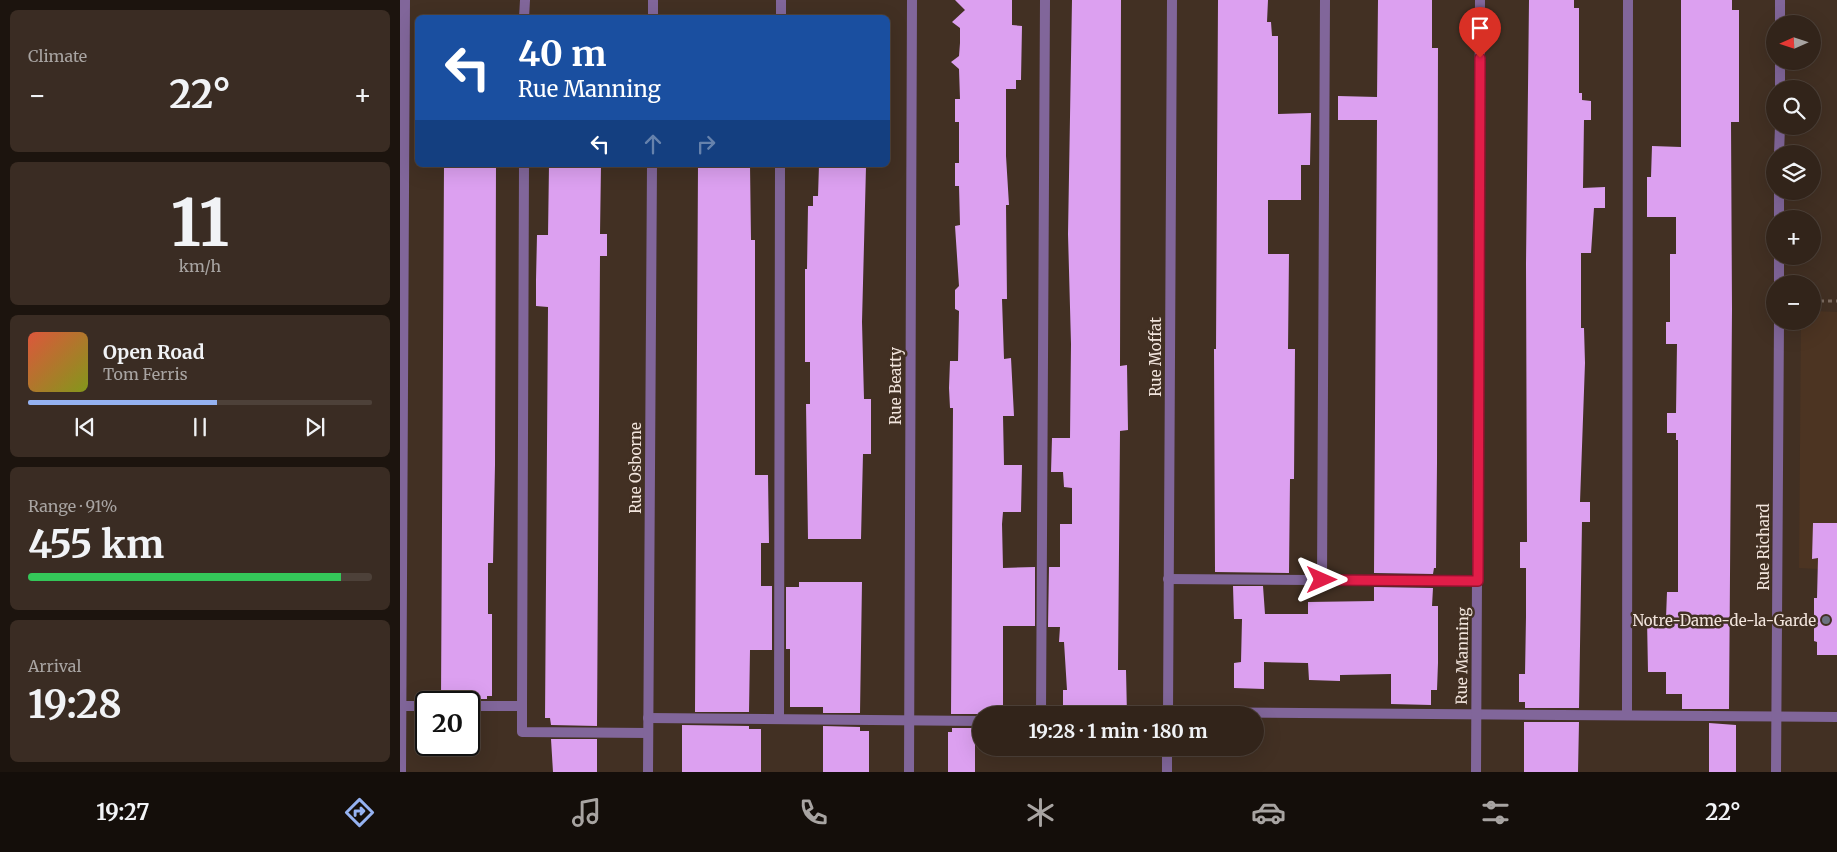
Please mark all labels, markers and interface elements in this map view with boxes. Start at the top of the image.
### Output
pin [1459,7,1501,58]
icon: arrive [1466,14,1494,42]
north arrow [1766,15,1821,70]
map controls [1766,15,1821,330]
text: 40 m [518,32,606,76]
icon: left [435,35,500,100]
text: Climate [28,46,87,66]
text: 22° [169,71,231,118]
text: Rue Manning [518,75,661,103]
text: − [28,77,47,113]
text: + [353,77,372,113]
button: search [1766,80,1821,135]
icon: left [586,130,614,158]
icon: ahead [639,130,667,158]
icon: right [692,130,720,158]
button: layers [1766,145,1821,200]
text: 11 [171,182,229,264]
button: + [1766,210,1821,265]
text: km/h [179,256,221,276]
button: − [1766,275,1821,330]
street label: Rue Moffat [1146,317,1165,397]
text: Open Road [103,340,205,364]
street label: Rue Beatty [886,347,905,425]
text: Tom Ferris [103,364,188,384]
icon: previous [71,413,99,441]
icon: pause [186,413,214,441]
icon: next [301,413,329,441]
street label: Rue Osborne [626,422,645,514]
text: Range · 91% [28,496,117,516]
street label: Rue Richard [1754,504,1773,590]
text: 455 km [28,521,164,568]
position arrow [1295,553,1347,605]
street label: Rue Manning [1452,607,1472,705]
place label: Notre-Dame-de-la-Garde [1632,611,1816,630]
marker: Notre-Dame-de-la-Garde [1820,614,1832,626]
text: Arrival [28,656,81,676]
text: 19:28 [28,681,122,728]
speed limit sign: 20 [415,691,480,756]
text: 19:28 · 1 min · 180 m [1028,719,1208,743]
icon: directions [342,795,377,830]
icon: music [569,795,604,830]
icon: phone [796,795,831,830]
icon: climate [1023,795,1058,830]
icon: car [1251,795,1286,830]
icon: filters [1478,795,1513,830]
text: 19:27 [96,798,149,826]
text: 22° [1705,798,1741,826]

